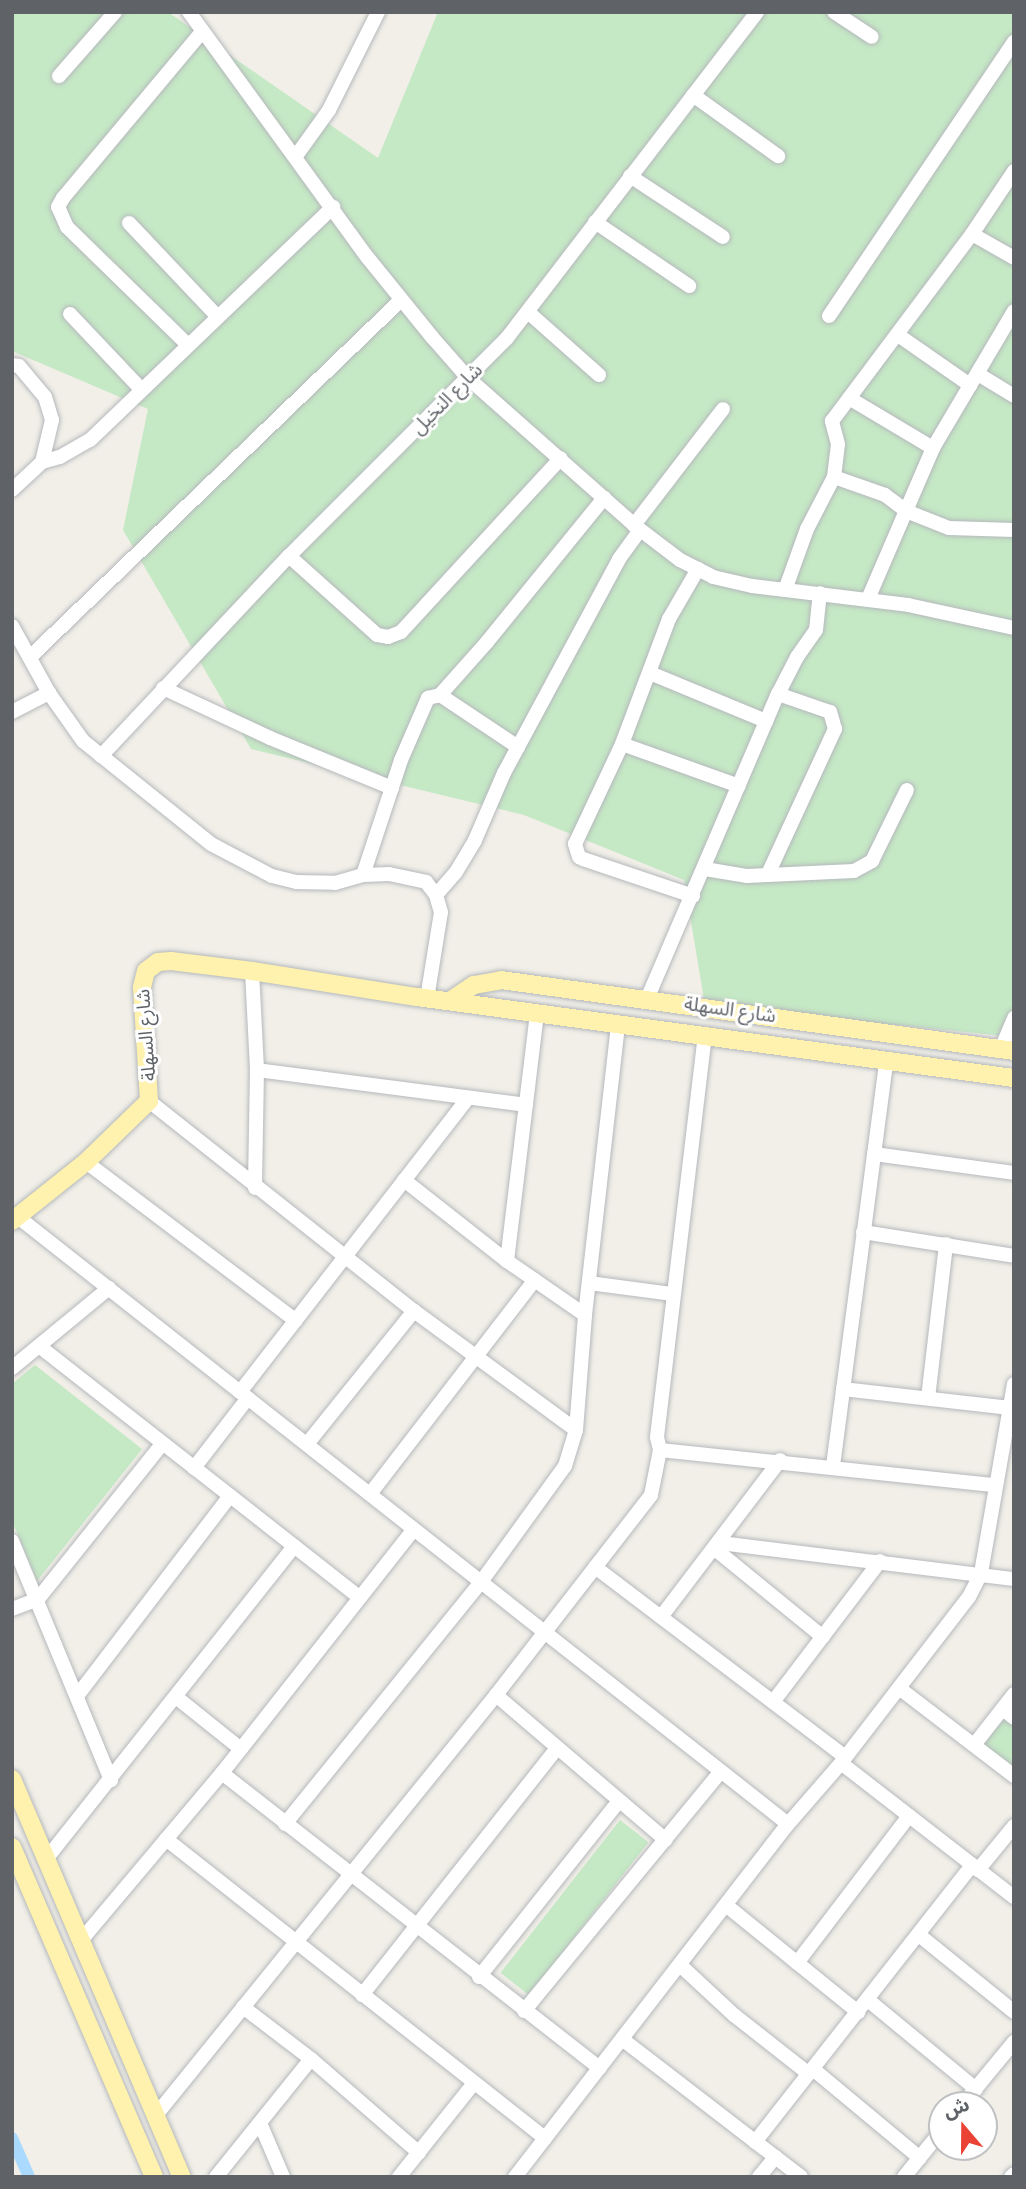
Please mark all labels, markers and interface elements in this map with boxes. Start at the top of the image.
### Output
street label: شارع النخيل [407,359,487,439]
street label: شارع السهلة [131,988,161,1082]
street label: شارع السهلة [683,992,777,1028]
north arrow [928,2091,998,2161]
text: ش [939,2091,973,2125]

